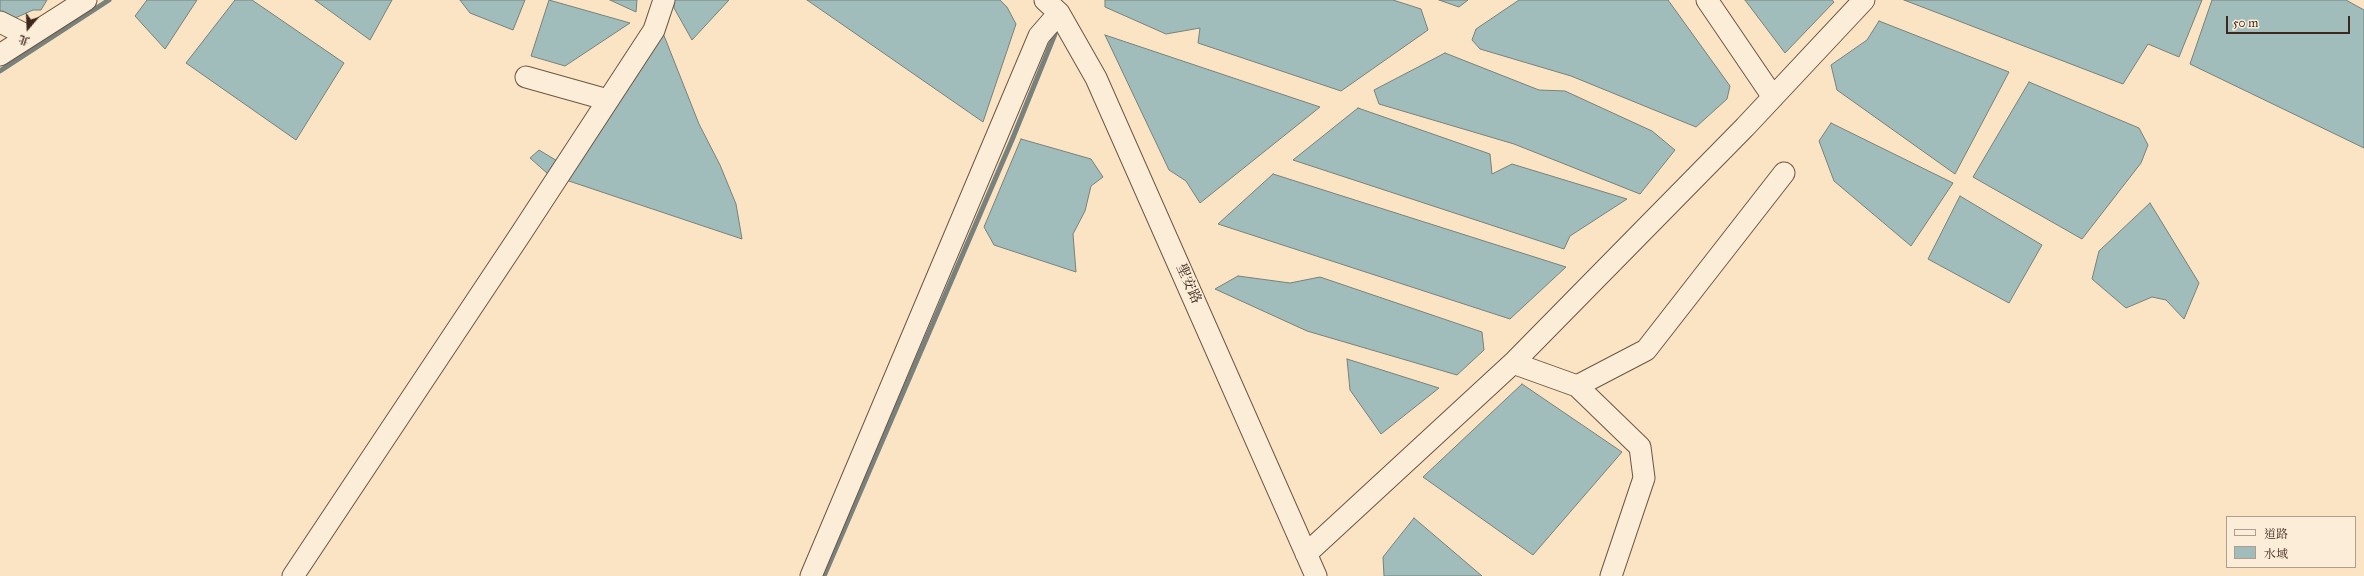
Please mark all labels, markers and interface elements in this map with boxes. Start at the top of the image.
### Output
north arrow [8,8,48,48]
scale bar [2228,8,2352,34]
text: 50 m [2233,16,2258,30]
text: 北 [17,32,31,48]
street label: 聖安路 [1172,261,1204,307]
legend [2226,516,2356,568]
text: 道路 [2264,527,2288,541]
text: 水域 [2264,547,2288,561]

